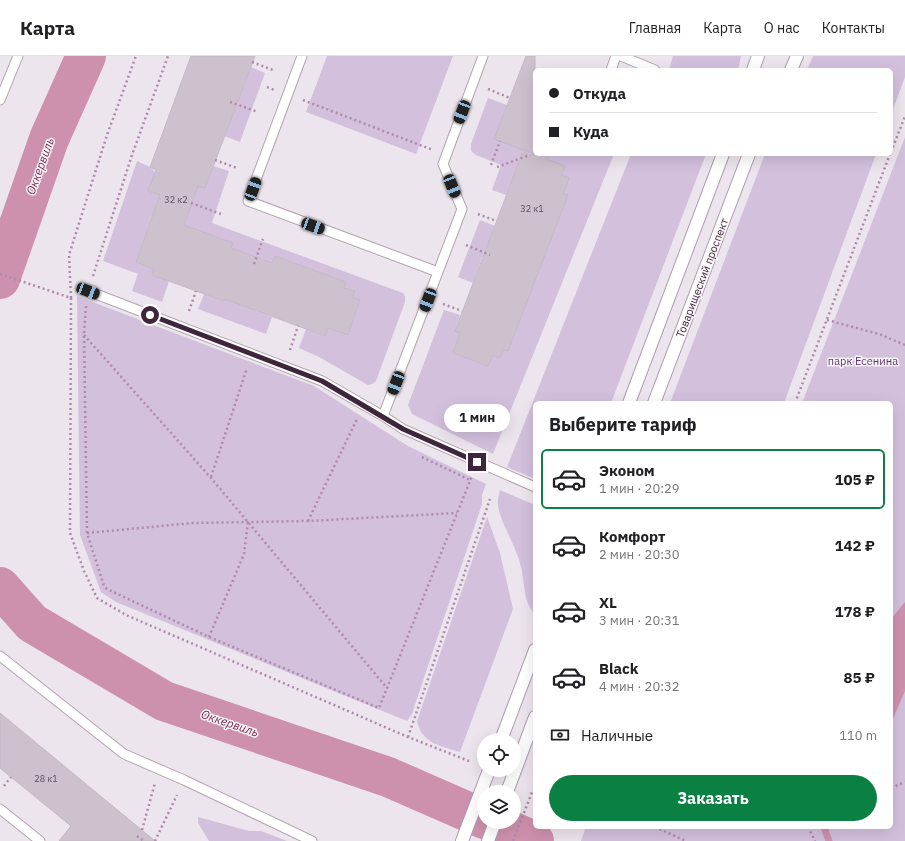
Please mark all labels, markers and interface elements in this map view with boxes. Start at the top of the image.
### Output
text: Карта [20,16,75,40]
text: Главная [629,19,681,37]
text: Карта [703,19,742,37]
text: О нас [764,19,800,37]
text: Контакты [822,19,885,37]
text: Откуда [573,84,626,103]
car [452,99,472,125]
text: Куда [573,122,609,141]
water label: Оккервиль [23,135,57,197]
car [442,173,462,199]
car [243,176,263,202]
house number: 32 к2 [164,194,188,205]
house number: 32 к1 [520,203,544,214]
car [300,216,326,236]
street label: Товарищеский проспект [673,216,731,340]
car [75,281,101,301]
car [418,287,438,313]
route start [141,306,159,324]
park label: парк Есенина [828,354,898,368]
car [386,370,406,396]
callout: 1 мин [444,404,510,432]
text: 1 мин [459,409,495,426]
text: Выберите тариф [549,413,696,436]
route end [468,453,486,471]
icon: car [551,461,587,497]
text: Эконом [599,461,655,480]
text: 105 ₽ [835,470,875,489]
text: 1 мин · 20:29 [599,480,680,497]
icon: car [551,527,587,563]
text: Комфорт [599,527,665,546]
text: 142 ₽ [835,536,875,555]
text: 2 мин · 20:30 [599,546,680,563]
icon: car [551,593,587,629]
text: XL [599,593,617,612]
text: 178 ₽ [835,602,875,621]
text: 3 мин · 20:31 [599,612,680,629]
icon: car [551,659,587,695]
text: Black [599,659,639,678]
text: 85 ₽ [844,668,875,687]
text: 4 мин · 20:32 [599,678,680,695]
water label: Оккервиль [199,706,261,740]
icon: cash [549,724,571,746]
text: Наличные [581,726,653,745]
text: 110 m [839,727,877,744]
map controls [477,733,521,829]
button: locate [477,733,521,777]
house number: 28 к1 [34,773,58,784]
button: Заказать [549,775,877,821]
button: layers [477,785,521,829]

